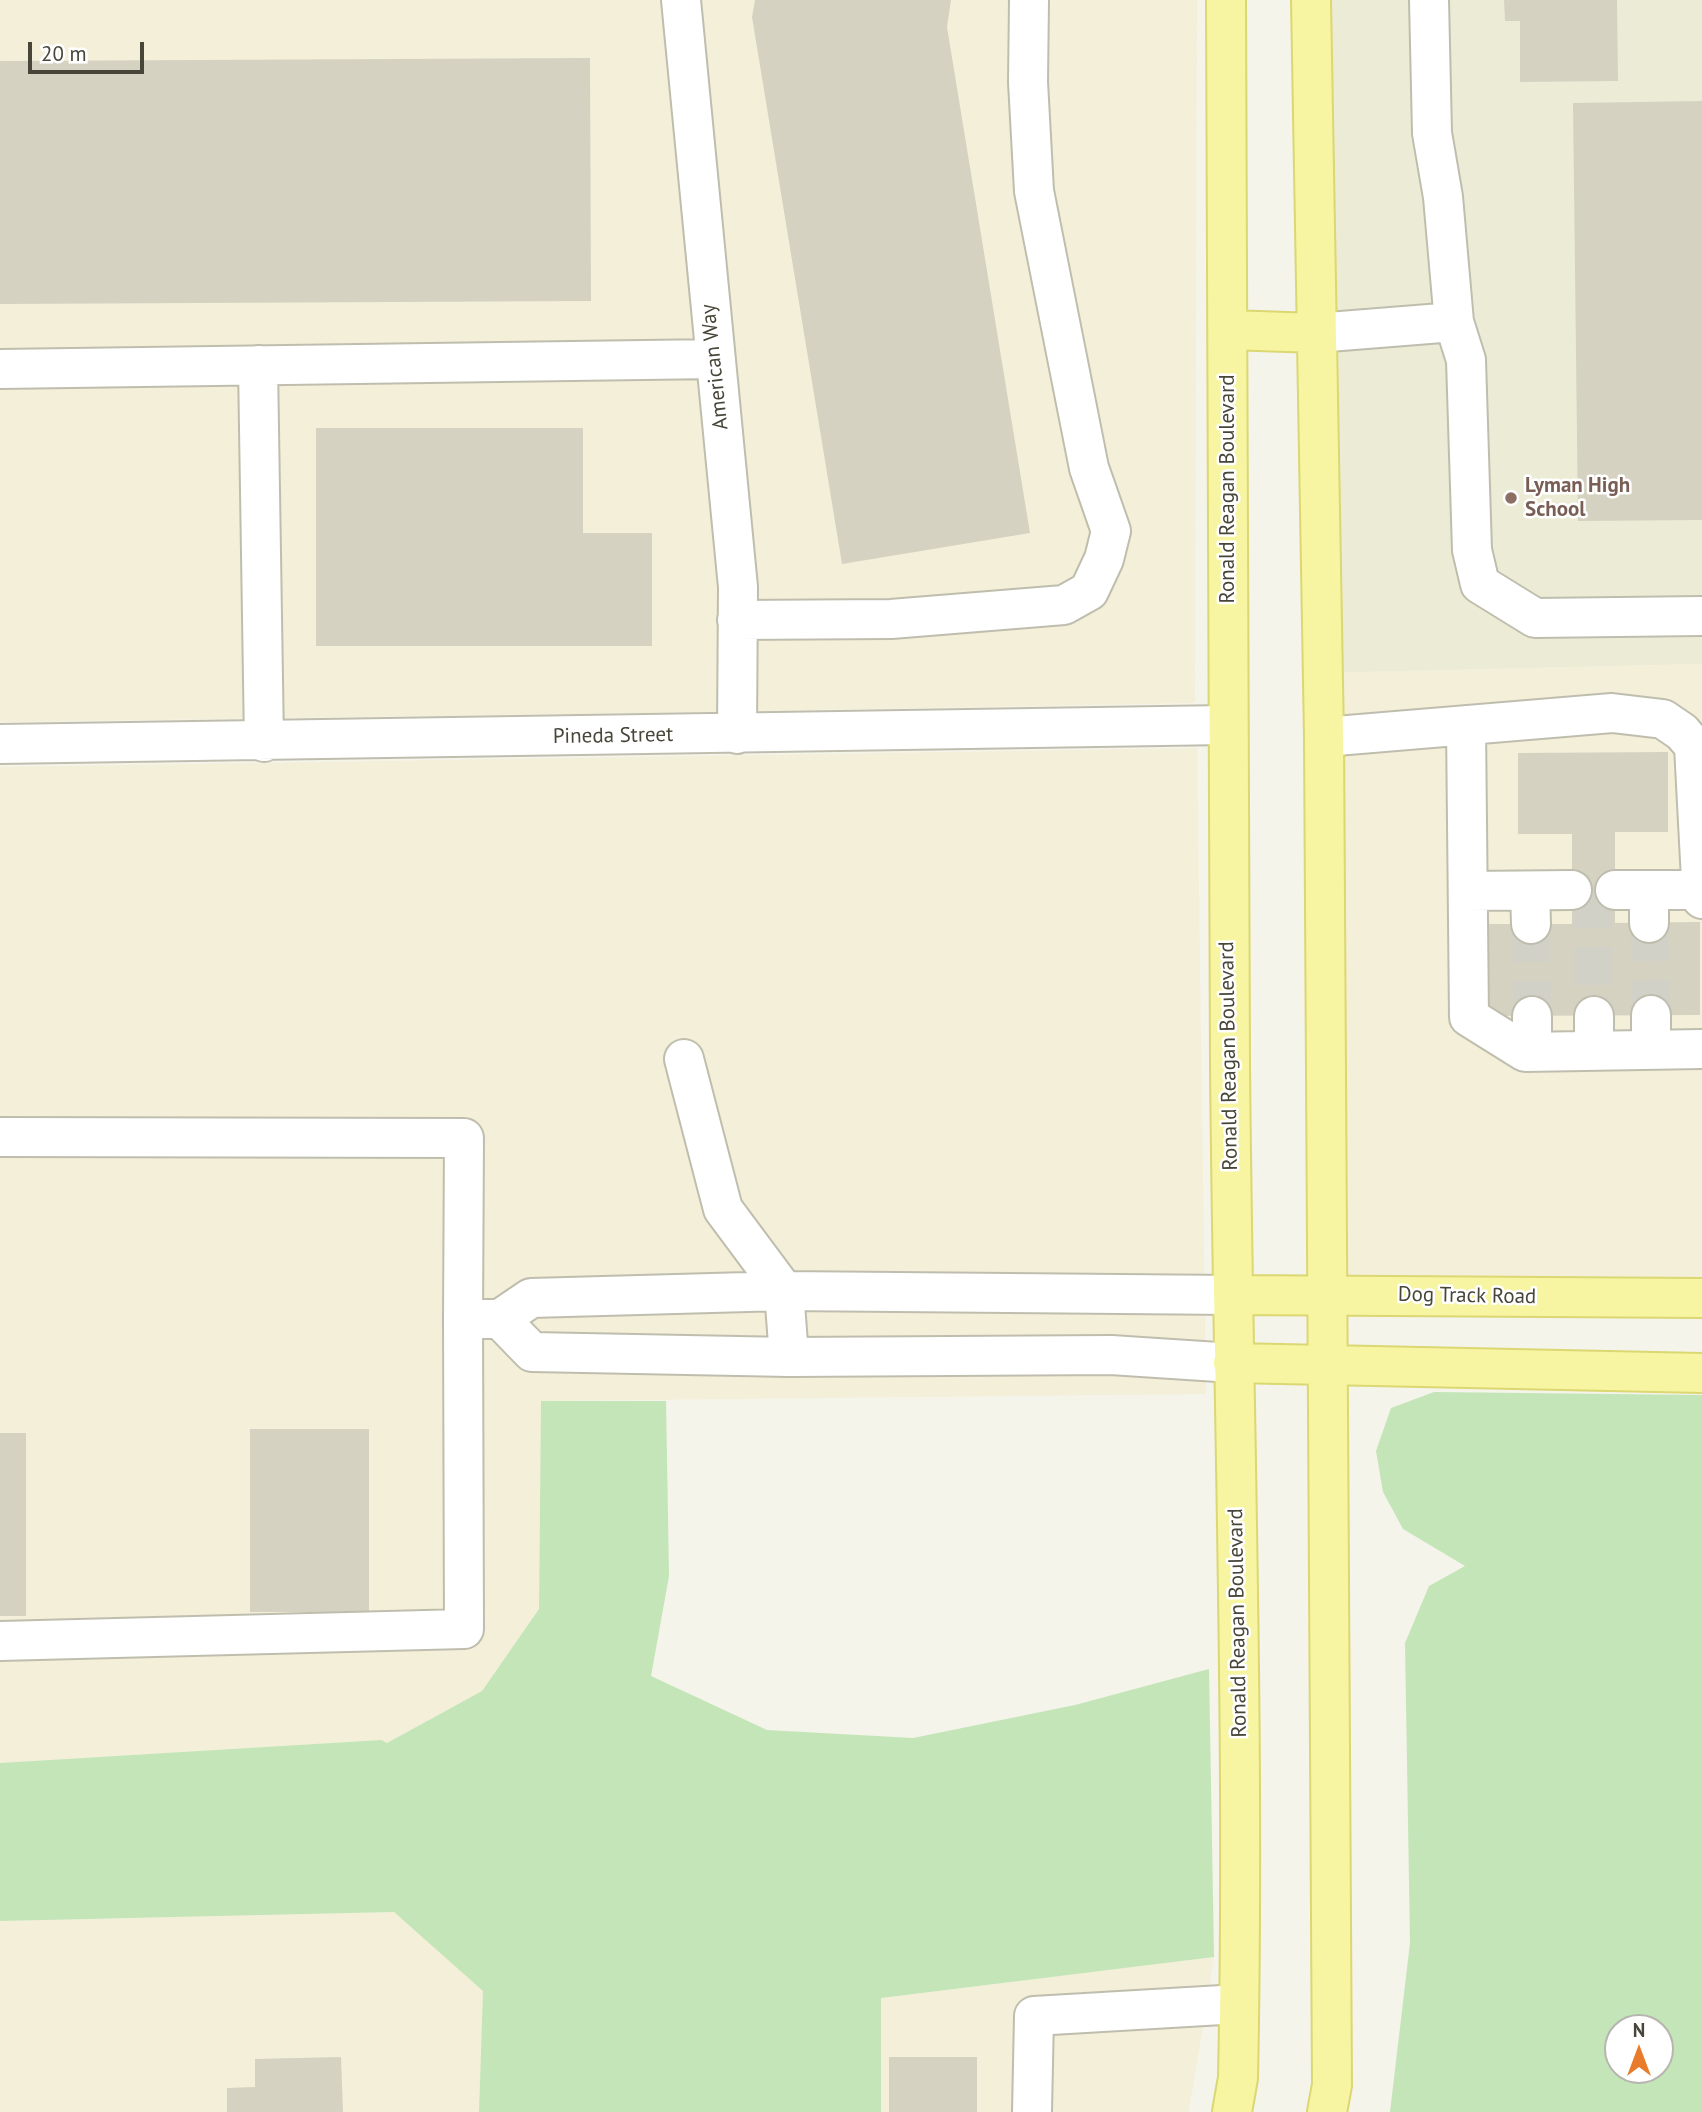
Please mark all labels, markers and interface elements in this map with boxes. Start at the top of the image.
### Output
scale bar [32,28,147,72]
text: 20 m [41,40,87,67]
street label: American Way [696,303,734,431]
street label: Ronald Reagan Boulevard [1215,374,1241,604]
place label: Lyman High School [1525,473,1630,523]
marker: Lyman High School [1503,490,1519,506]
street label: Pineda Street [553,722,673,750]
street label: Ronald Reagan Boulevard [1214,941,1244,1171]
street label: Dog Track Road [1398,1282,1536,1310]
street label: Ronald Reagan Boulevard [1223,1508,1253,1738]
north arrow [1604,2014,1674,2084]
text: N [1633,2018,1645,2042]

